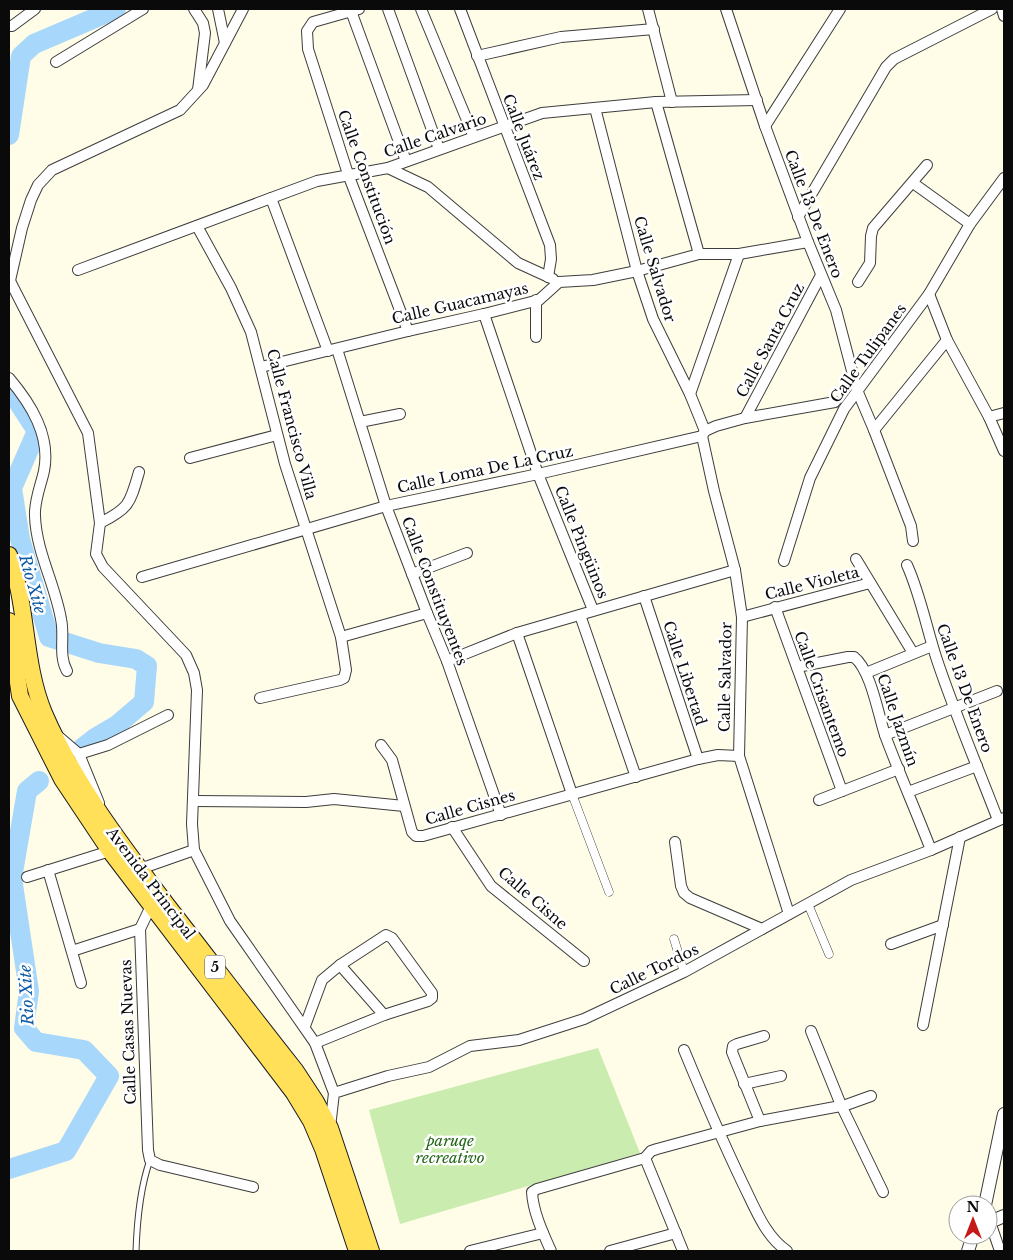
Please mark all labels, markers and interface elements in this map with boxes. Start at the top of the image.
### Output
street label: Calle Juárez [499,91,549,183]
street label: Calle Constitución [334,107,400,247]
street label: Calle Calvario [381,108,489,161]
street label: Calle 13 De Enero [781,147,847,281]
street label: Calle Salvador [630,214,680,325]
street label: Calle Guacamayas [390,278,530,328]
street label: Calle Santa Cruz [732,279,808,401]
street label: Calle Tulipanes [826,300,910,406]
street label: Calle Francisco Villa [263,347,321,502]
street label: Calle Loma De La Cruz [395,441,575,497]
street label: Calle Pingüinos [551,483,613,601]
street label: Calle Constituyentes [398,514,472,668]
water label: Rio Xite [15,551,51,617]
street label: Calle Violeta [763,562,862,604]
street label: Calle Libertad [659,618,711,728]
street label: Calle Salvador [715,621,735,732]
street label: Calle 13 De Enero [933,621,997,755]
street label: Calle Crisantemo [790,628,854,760]
street label: Calle Jazmín [873,671,923,769]
street label: Calle Cisnes [423,785,517,829]
street label: Avenida Principal [102,822,199,943]
street label: Calle Cisne [494,863,572,933]
street label: Calle Tordos [606,939,702,999]
road number: 5 [205,956,225,979]
street label: Calle Casas Nuevas [116,959,140,1105]
water label: Rio Xite [14,964,38,1027]
park label: paruqe recreativo [415,1131,485,1167]
north arrow [948,1195,998,1245]
text: N [966,1198,980,1216]

